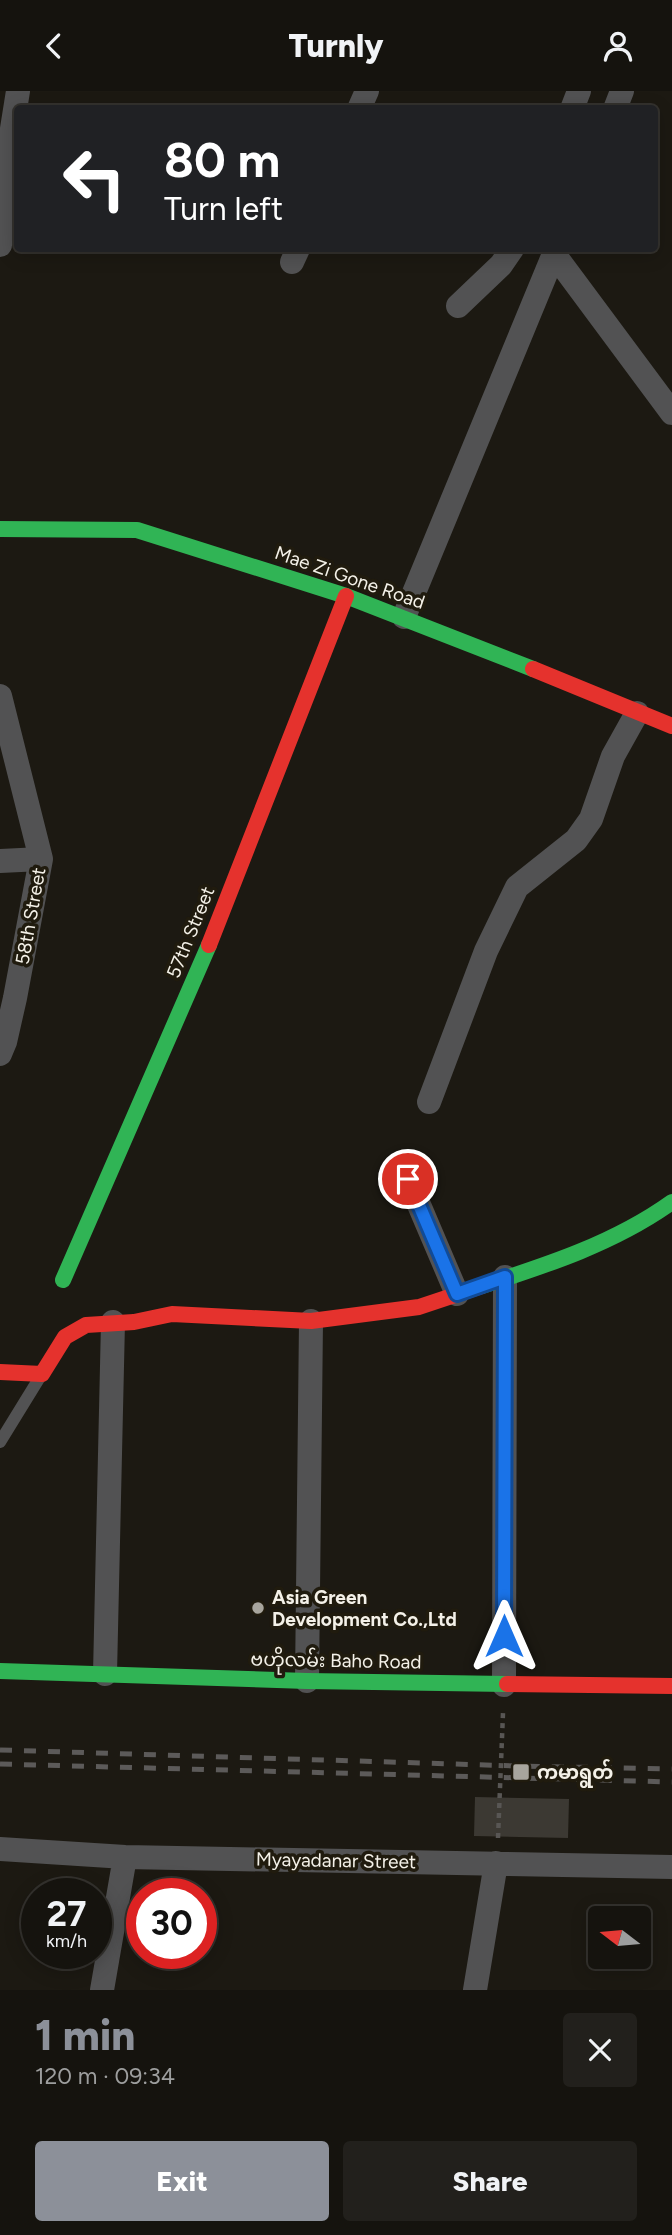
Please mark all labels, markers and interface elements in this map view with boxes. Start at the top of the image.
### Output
icon: back [35,27,73,65]
text: Turnly [289,27,383,65]
icon: person [599,27,637,65]
text: 80 m [164,130,280,189]
icon: left [49,133,140,224]
text: Turn left [164,190,283,228]
street label: Mae Zi Gone Road [272,541,428,614]
street label: 58th Street [11,866,50,966]
street label: 57th Street [162,883,219,981]
pin [378,1149,438,1209]
icon: arrive [389,1160,427,1198]
place label: Asia Green Development Co.,Ltd [272,1586,457,1631]
position arrow [467,1599,541,1673]
marker: Asia Green Development Co.,Ltd [250,1600,266,1616]
street label: ဗဟိုလမ်း Baho Road [250,1645,422,1678]
place label: ကမာရွတ် [537,1759,613,1788]
marker: ကမာရွတ် [511,1762,531,1782]
street label: Myayadanar Street [256,1848,416,1873]
speed limit sign: 30 [126,1878,217,1969]
text: 27 [47,1893,86,1935]
north arrow [588,1906,651,1969]
map controls [588,1906,651,1969]
text: km/h [46,1930,87,1952]
text: 1 min [35,2010,135,2061]
button: close [563,2013,637,2087]
text: 120 m · 09:34 [35,2062,175,2090]
button: Exit [35,2141,329,2221]
button: Share [343,2141,637,2221]

